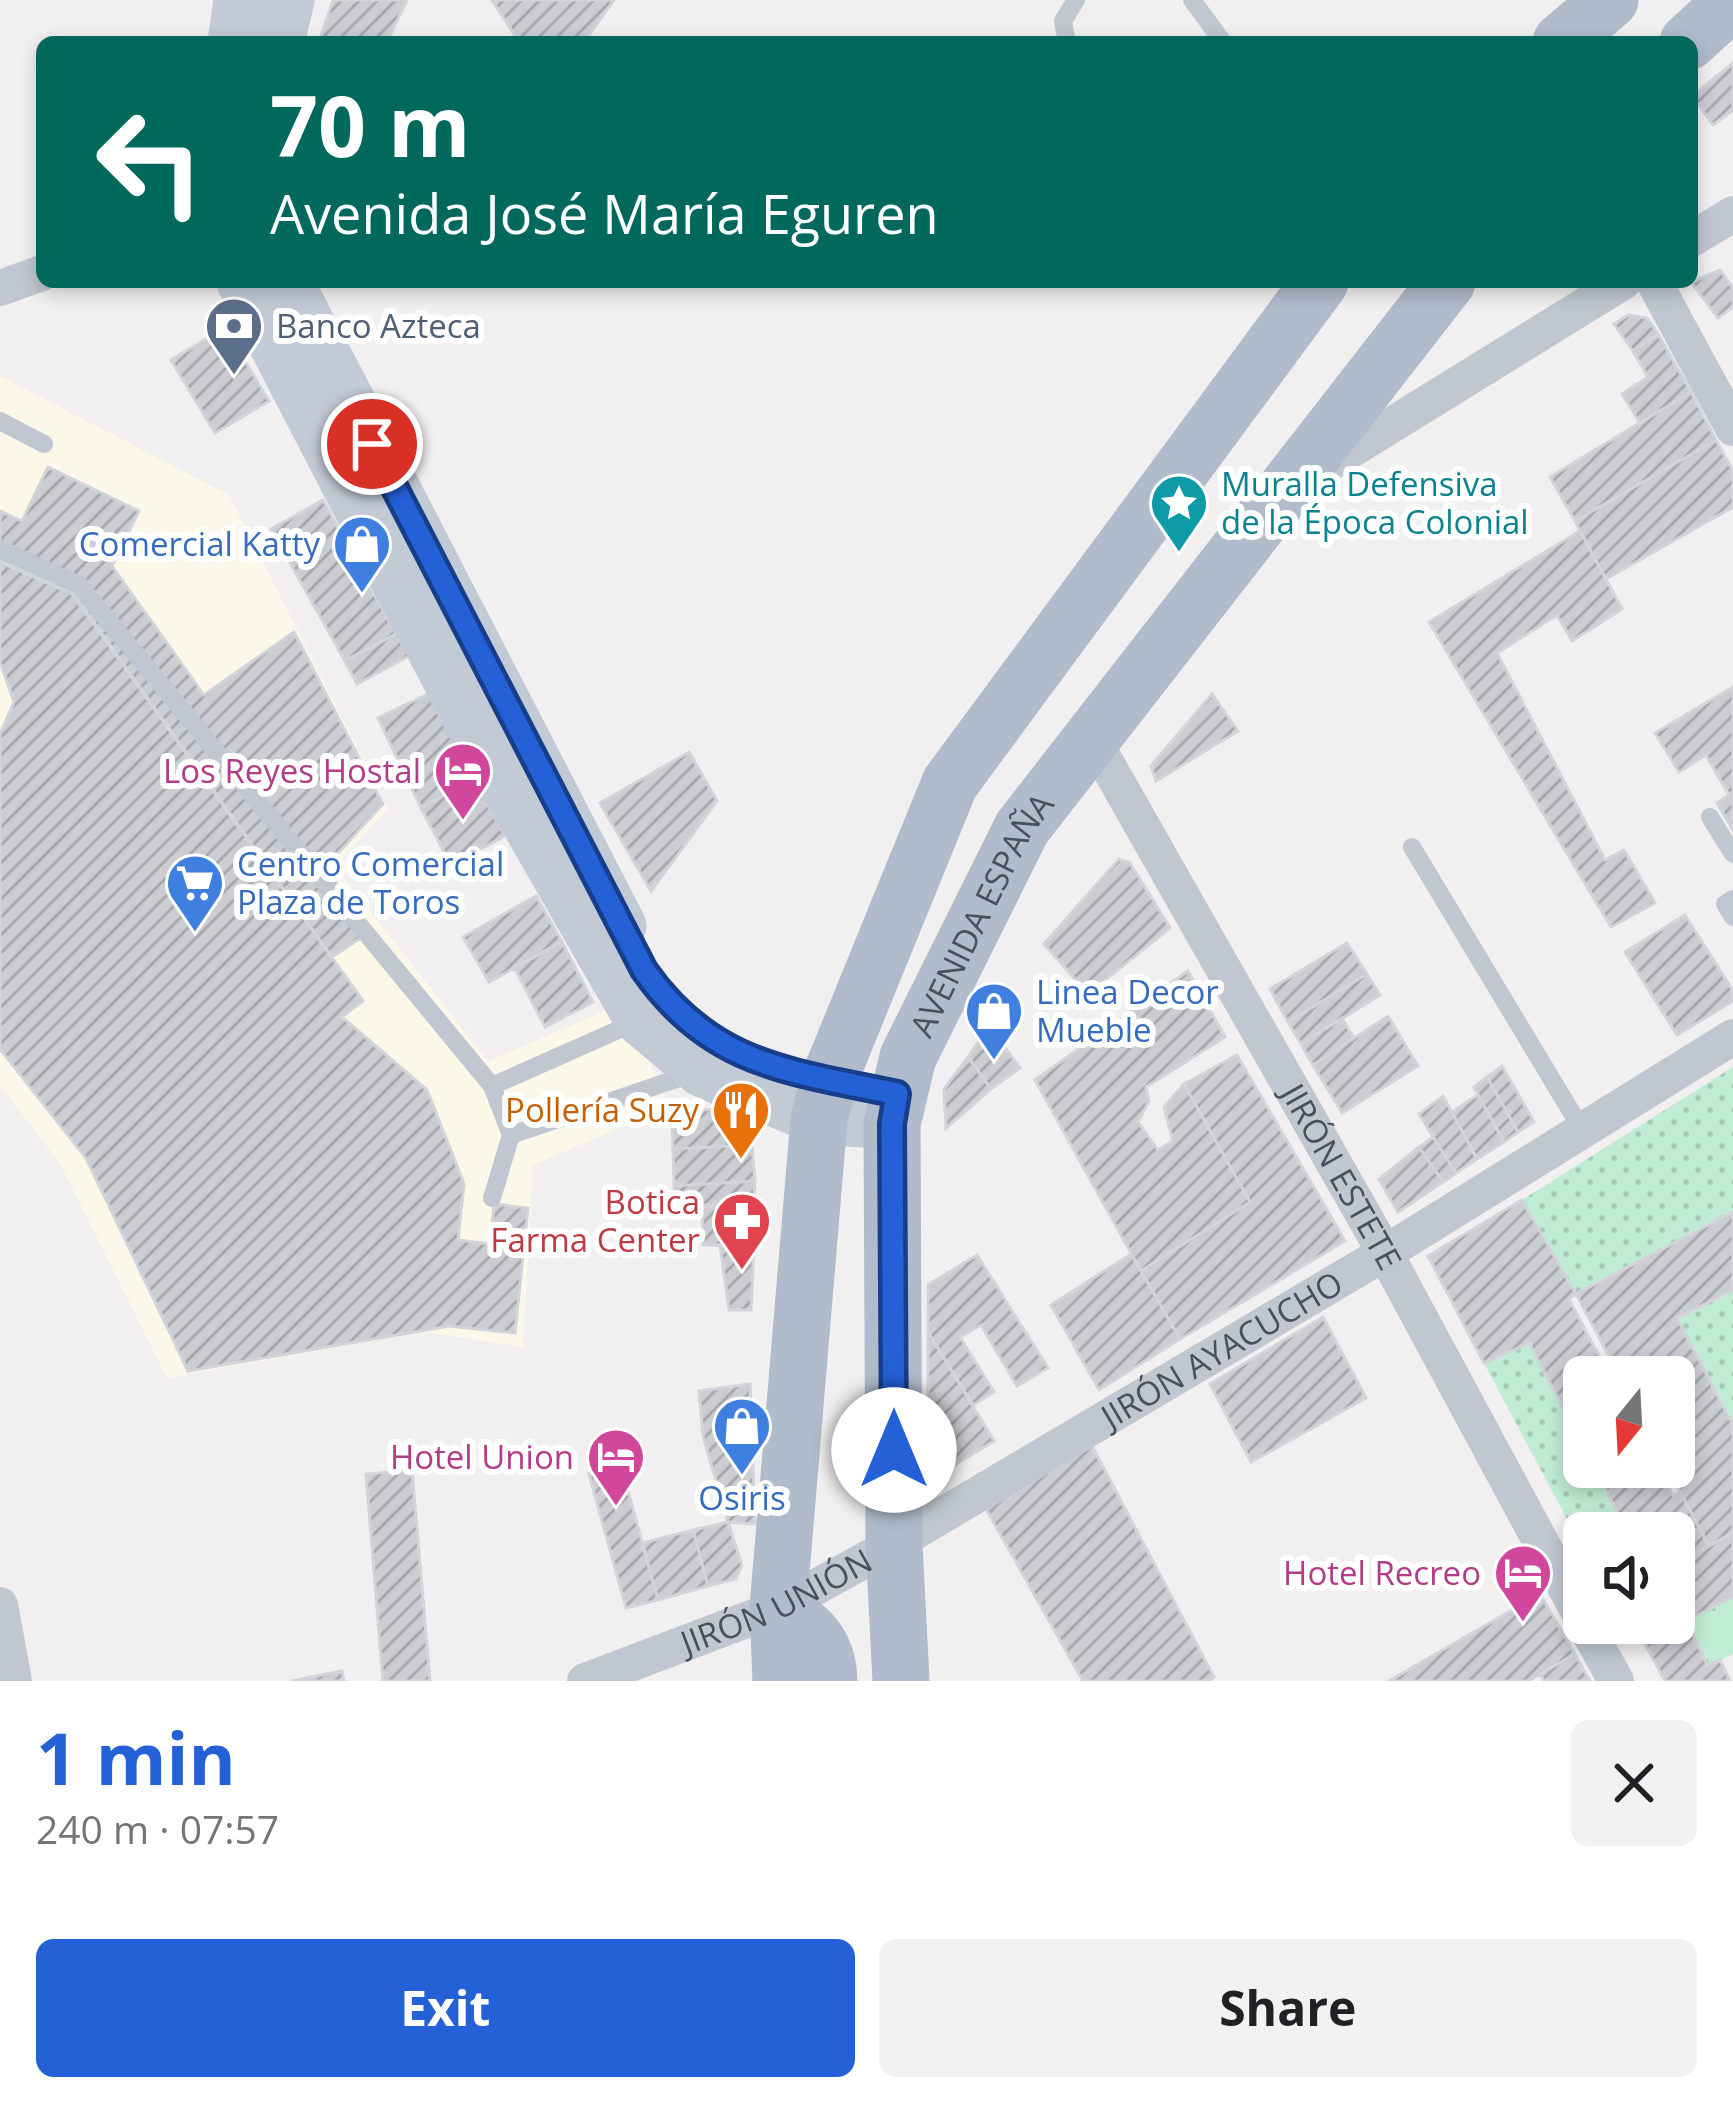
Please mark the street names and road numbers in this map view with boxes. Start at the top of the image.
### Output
street label: AVENIDA ESPAÑA [899,783,1063,1044]
street label: JIRÓN ESTETE [1270,1073,1413,1277]
street label: JIRÓN AYACUCHO [1090,1260,1351,1440]
street label: JIRÓN UNIÓN [671,1538,879,1666]

